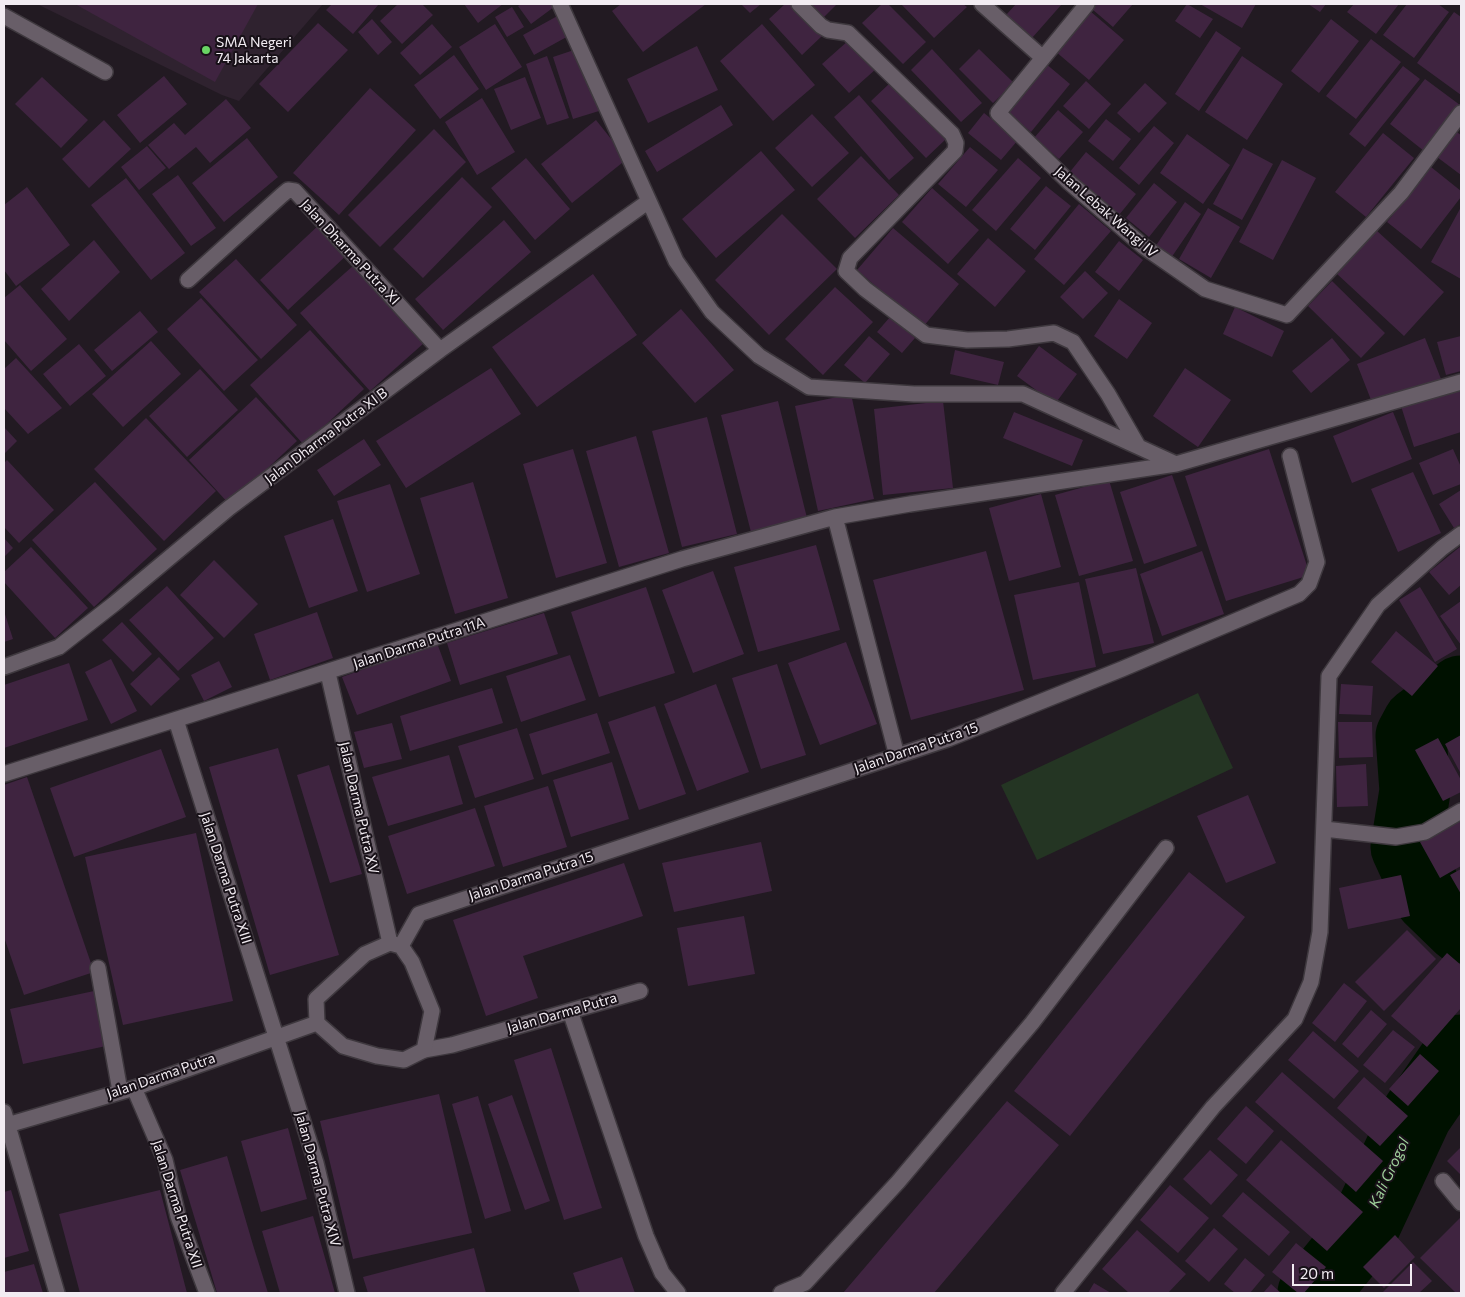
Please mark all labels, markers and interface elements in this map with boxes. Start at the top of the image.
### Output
place label: SMA Negeri 74 Jakarta [216,34,292,66]
marker: SMA Negeri 74 Jakarta [200,44,212,56]
street label: Jalan Lebak Wangi IV [1051,163,1161,261]
street label: Jalan Dharma Putra XI [297,196,403,308]
street label: Jalan Dharma Putra XI B [261,384,391,488]
street label: Jalan Darma Putra 11A [351,614,487,672]
street label: Jalan Darma Putra 15 [852,719,980,777]
street label: Jalan Darma Putra XV [336,740,382,876]
street label: Jalan Darma Putra XIII [197,810,255,946]
street label: Jalan Darma Putra 15 [466,848,596,904]
street label: Jalan Darma Putra [505,989,619,1037]
street label: Jalan Darma Putra [105,1050,217,1102]
street label: Jalan Darma Putra XIV [292,1110,344,1248]
water label: Kali Grogol [1365,1135,1413,1211]
street label: Jalan Darma Putra XII [148,1138,206,1270]
scale bar [1295,1254,1415,1286]
text: 20 m [1300,1264,1334,1282]

